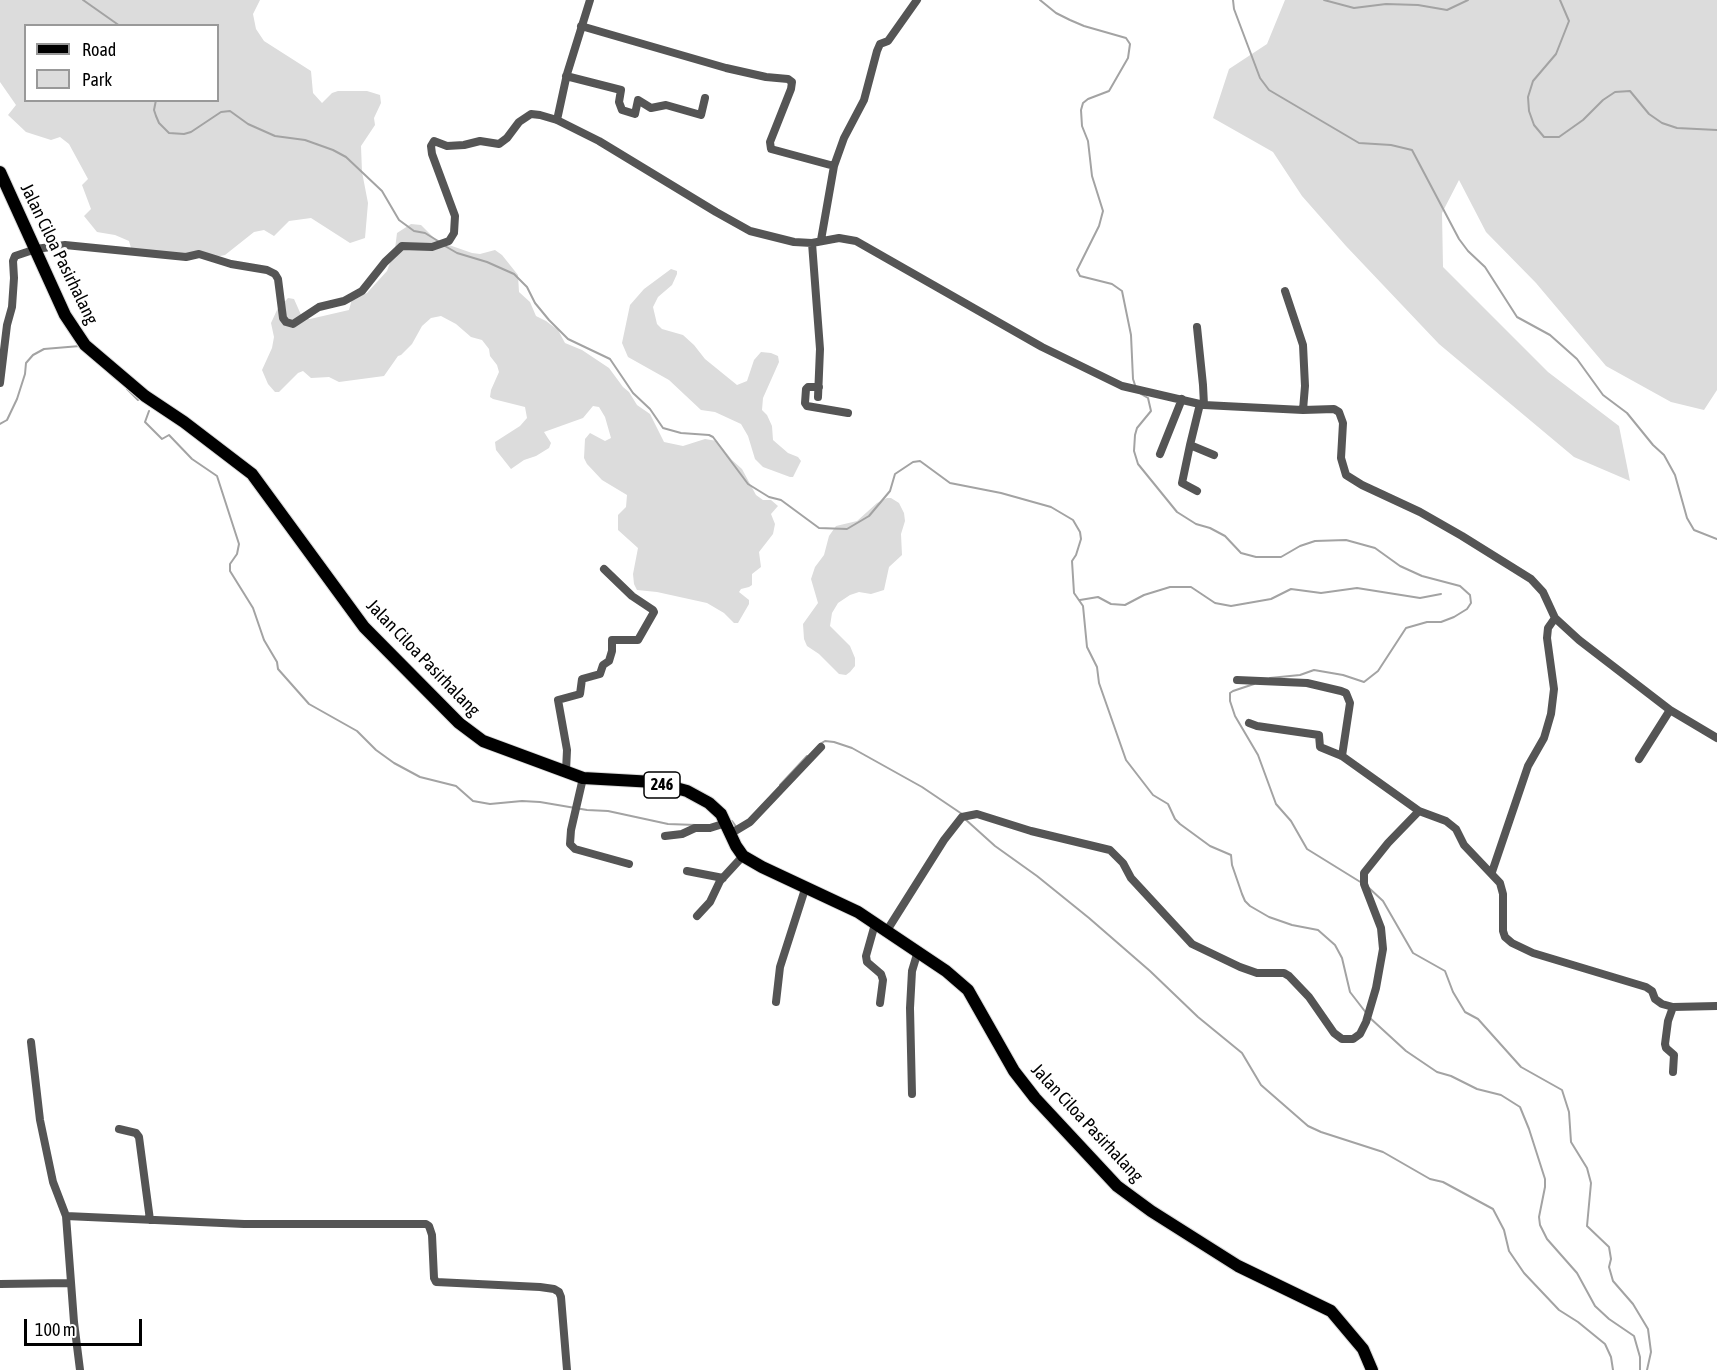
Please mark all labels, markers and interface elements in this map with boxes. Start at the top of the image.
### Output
legend [24,24,219,102]
text: Road [82,39,116,60]
text: Park [82,69,112,90]
street label: Jalan Ciloa Pasirhalang [16,180,102,328]
street label: Jalan Ciloa Pasirhalang [362,595,484,721]
road number: 246 [644,772,680,798]
street label: Jalan Ciloa Pasirhalang [1027,1059,1147,1187]
scale bar [27,1307,146,1345]
text: 100 m [35,1319,76,1340]

